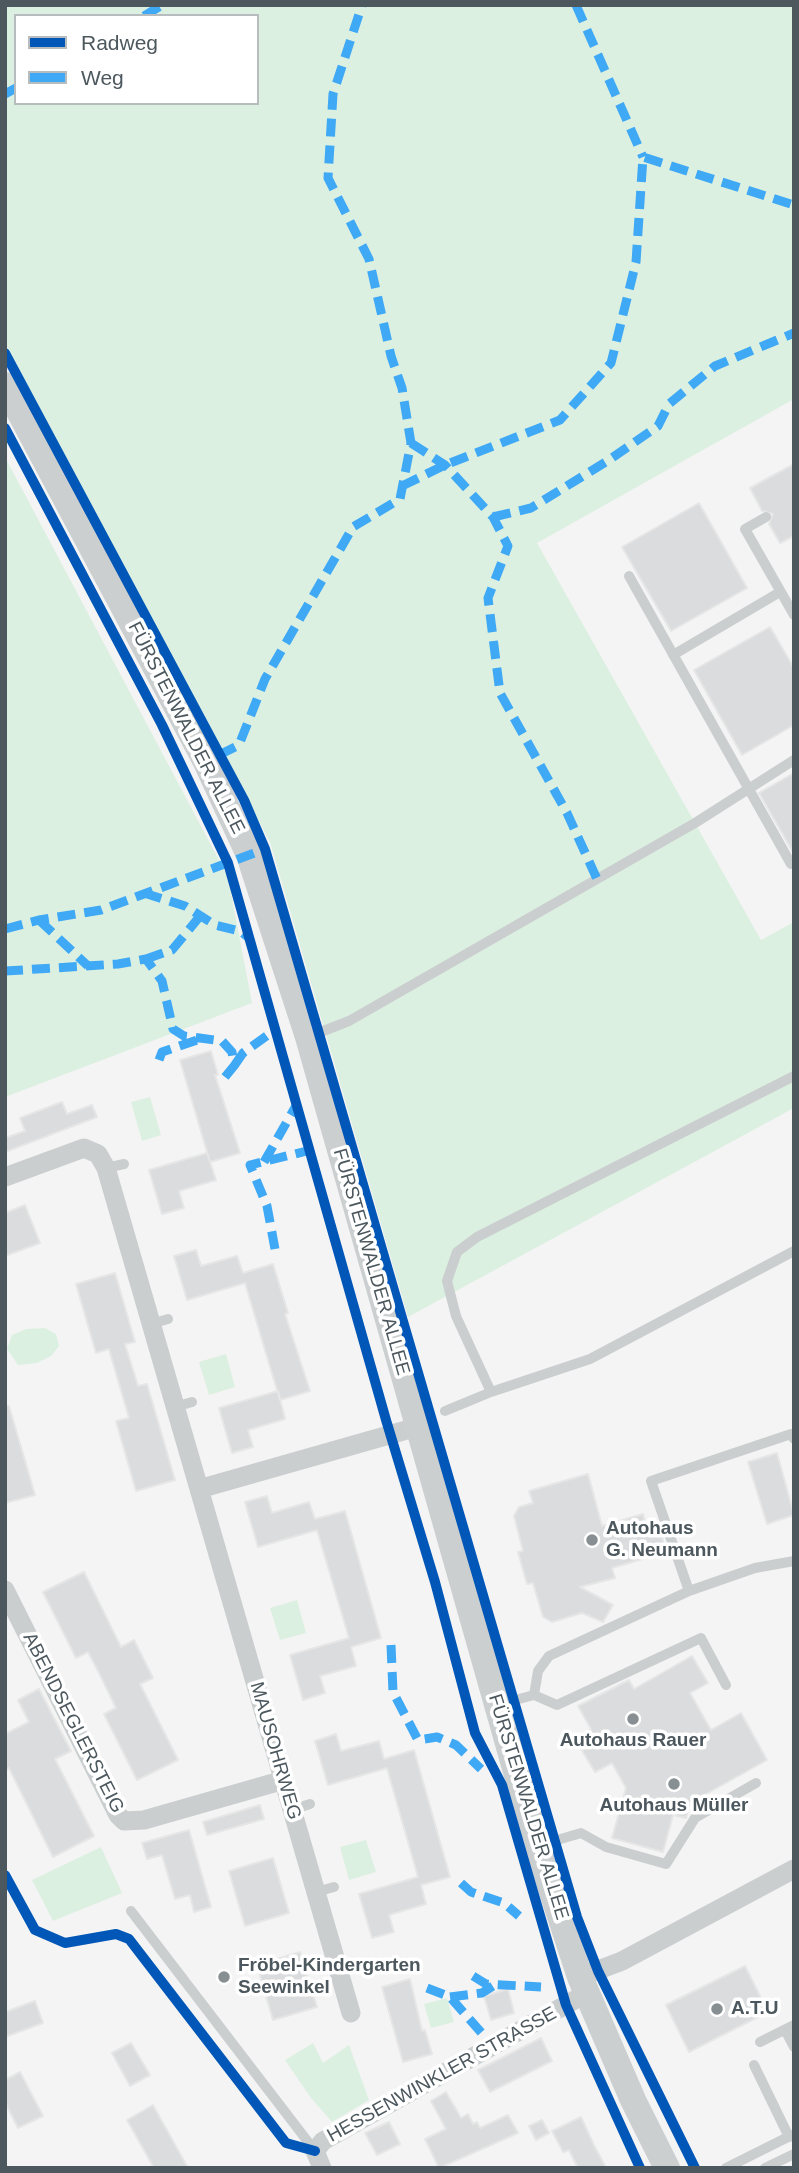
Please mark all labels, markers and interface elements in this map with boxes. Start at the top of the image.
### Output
legend [14,14,259,105]
text: Radweg [81,31,158,54]
text: Weg [81,66,124,89]
street label: FÜRSTENWALDER ALLEE [123,618,249,838]
street label: FÜRSTENWALDER ALLEE [328,1146,414,1378]
place label: Autohaus G. Neumann [606,1518,718,1562]
marker: Autohaus G. Neumann [584,1532,600,1548]
street label: ABENDSEGLERSTEIG [18,1629,128,1817]
street label: MAUSOHRWEG [244,1680,306,1822]
street label: FÜRSTENWALDER ALLEE [483,1691,573,1923]
marker: Autohaus Rauer [625,1711,641,1727]
place label: Autohaus Rauer [560,1730,706,1752]
marker: Autohaus Müller [666,1776,682,1792]
place label: Autohaus Müller [600,1795,748,1817]
place label: Fröbel-Kindergarten Seewinkel [238,1955,421,1999]
marker: Fröbel-Kindergarten Seewinkel [216,1969,232,1985]
place label: A.T.U [731,1998,778,2020]
marker: A.T.U [709,2001,725,2017]
street label: HESSENWINKLER STRASSE [323,2002,561,2148]

